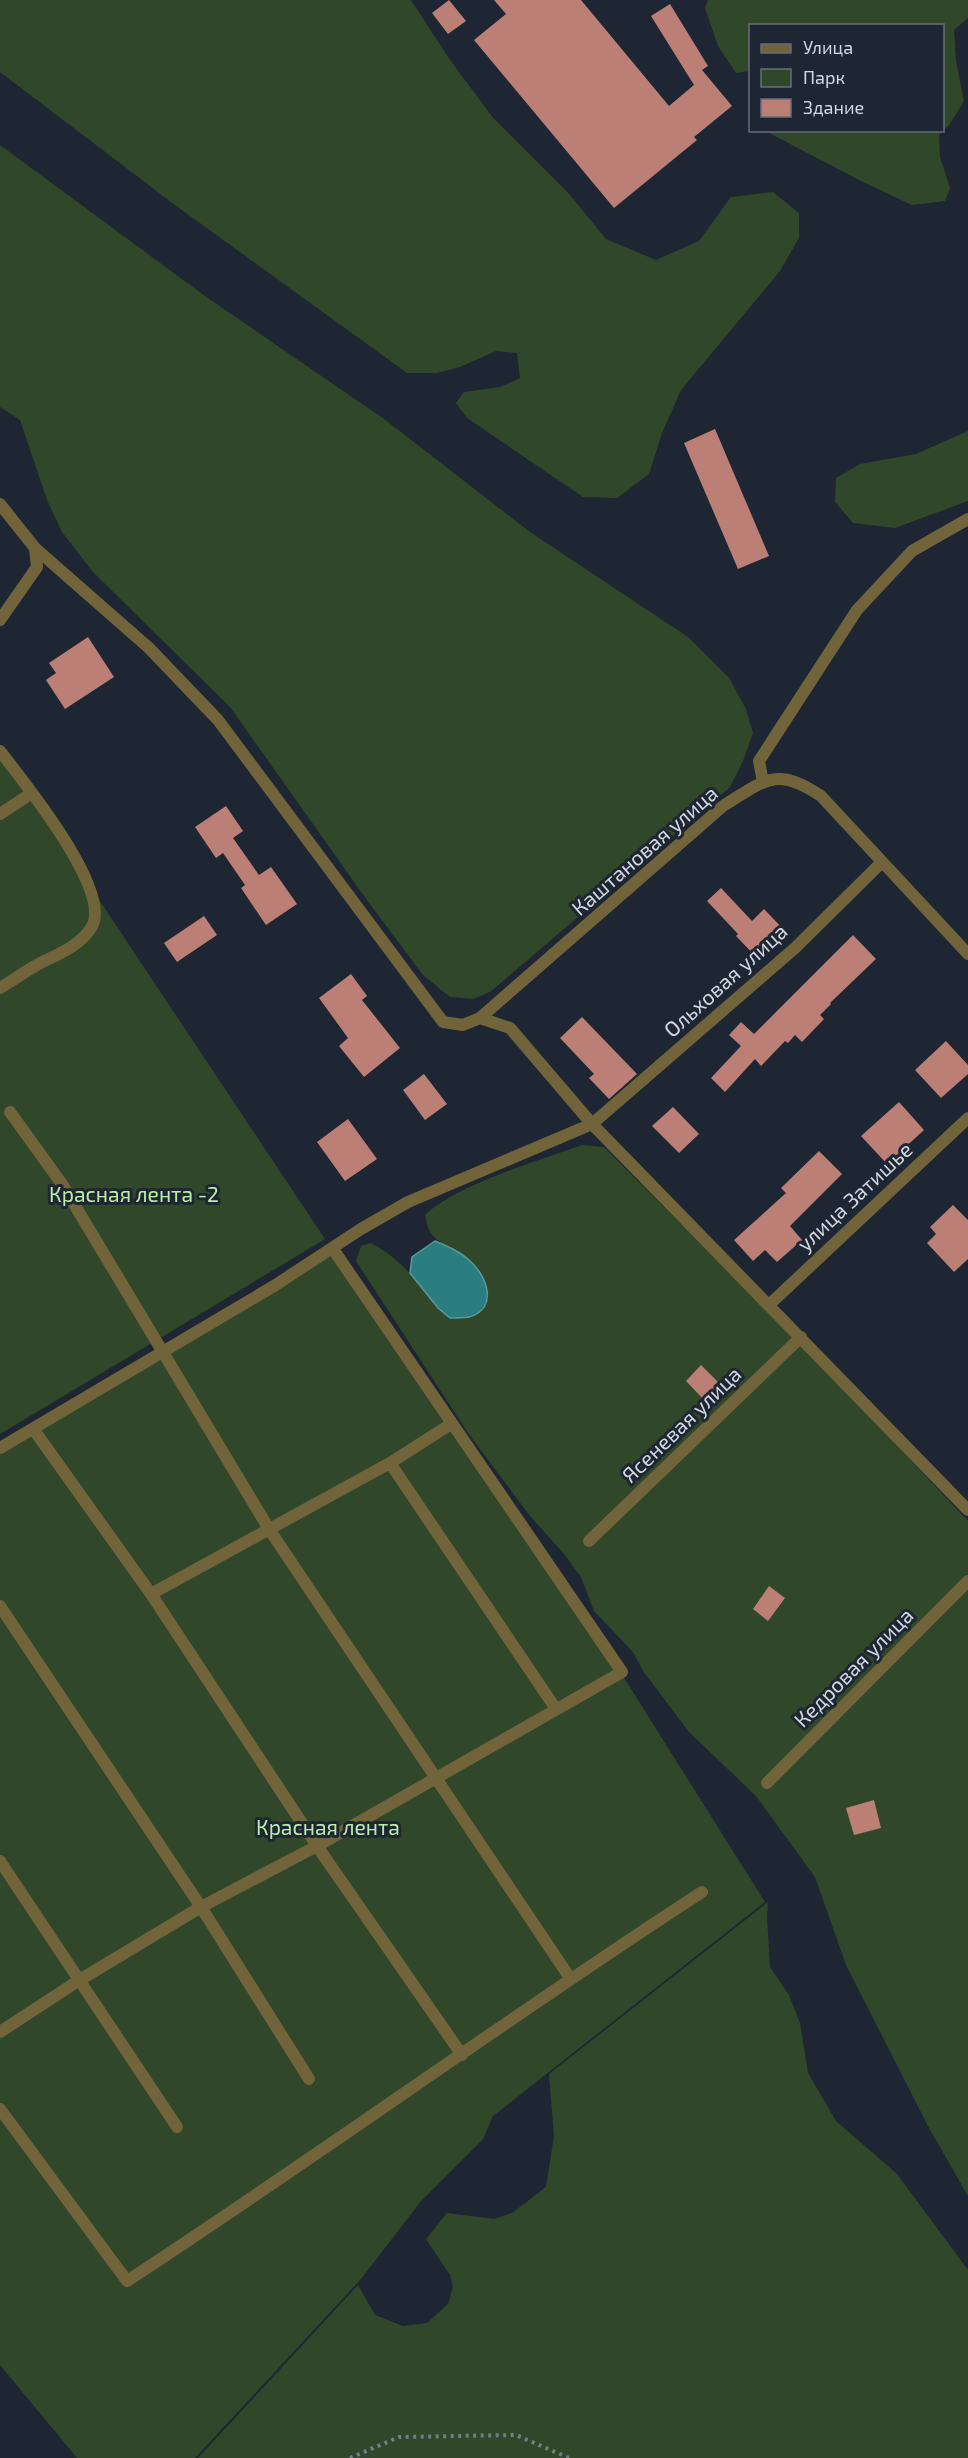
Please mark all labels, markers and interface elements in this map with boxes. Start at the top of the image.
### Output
legend [749,24,944,132]
text: Улица [803,36,853,58]
text: Парк [803,66,845,88]
text: Здание [803,96,864,118]
street label: Каштановая улица [566,780,723,921]
street label: Ольховая улица [658,918,793,1043]
street label: улица Затишье [791,1136,917,1256]
park label: Красная лента -2 [49,1181,219,1206]
street label: Ясеневая улица [616,1361,746,1488]
street label: Кедровая улица [788,1602,918,1732]
park label: Красная лента [256,1814,400,1839]

